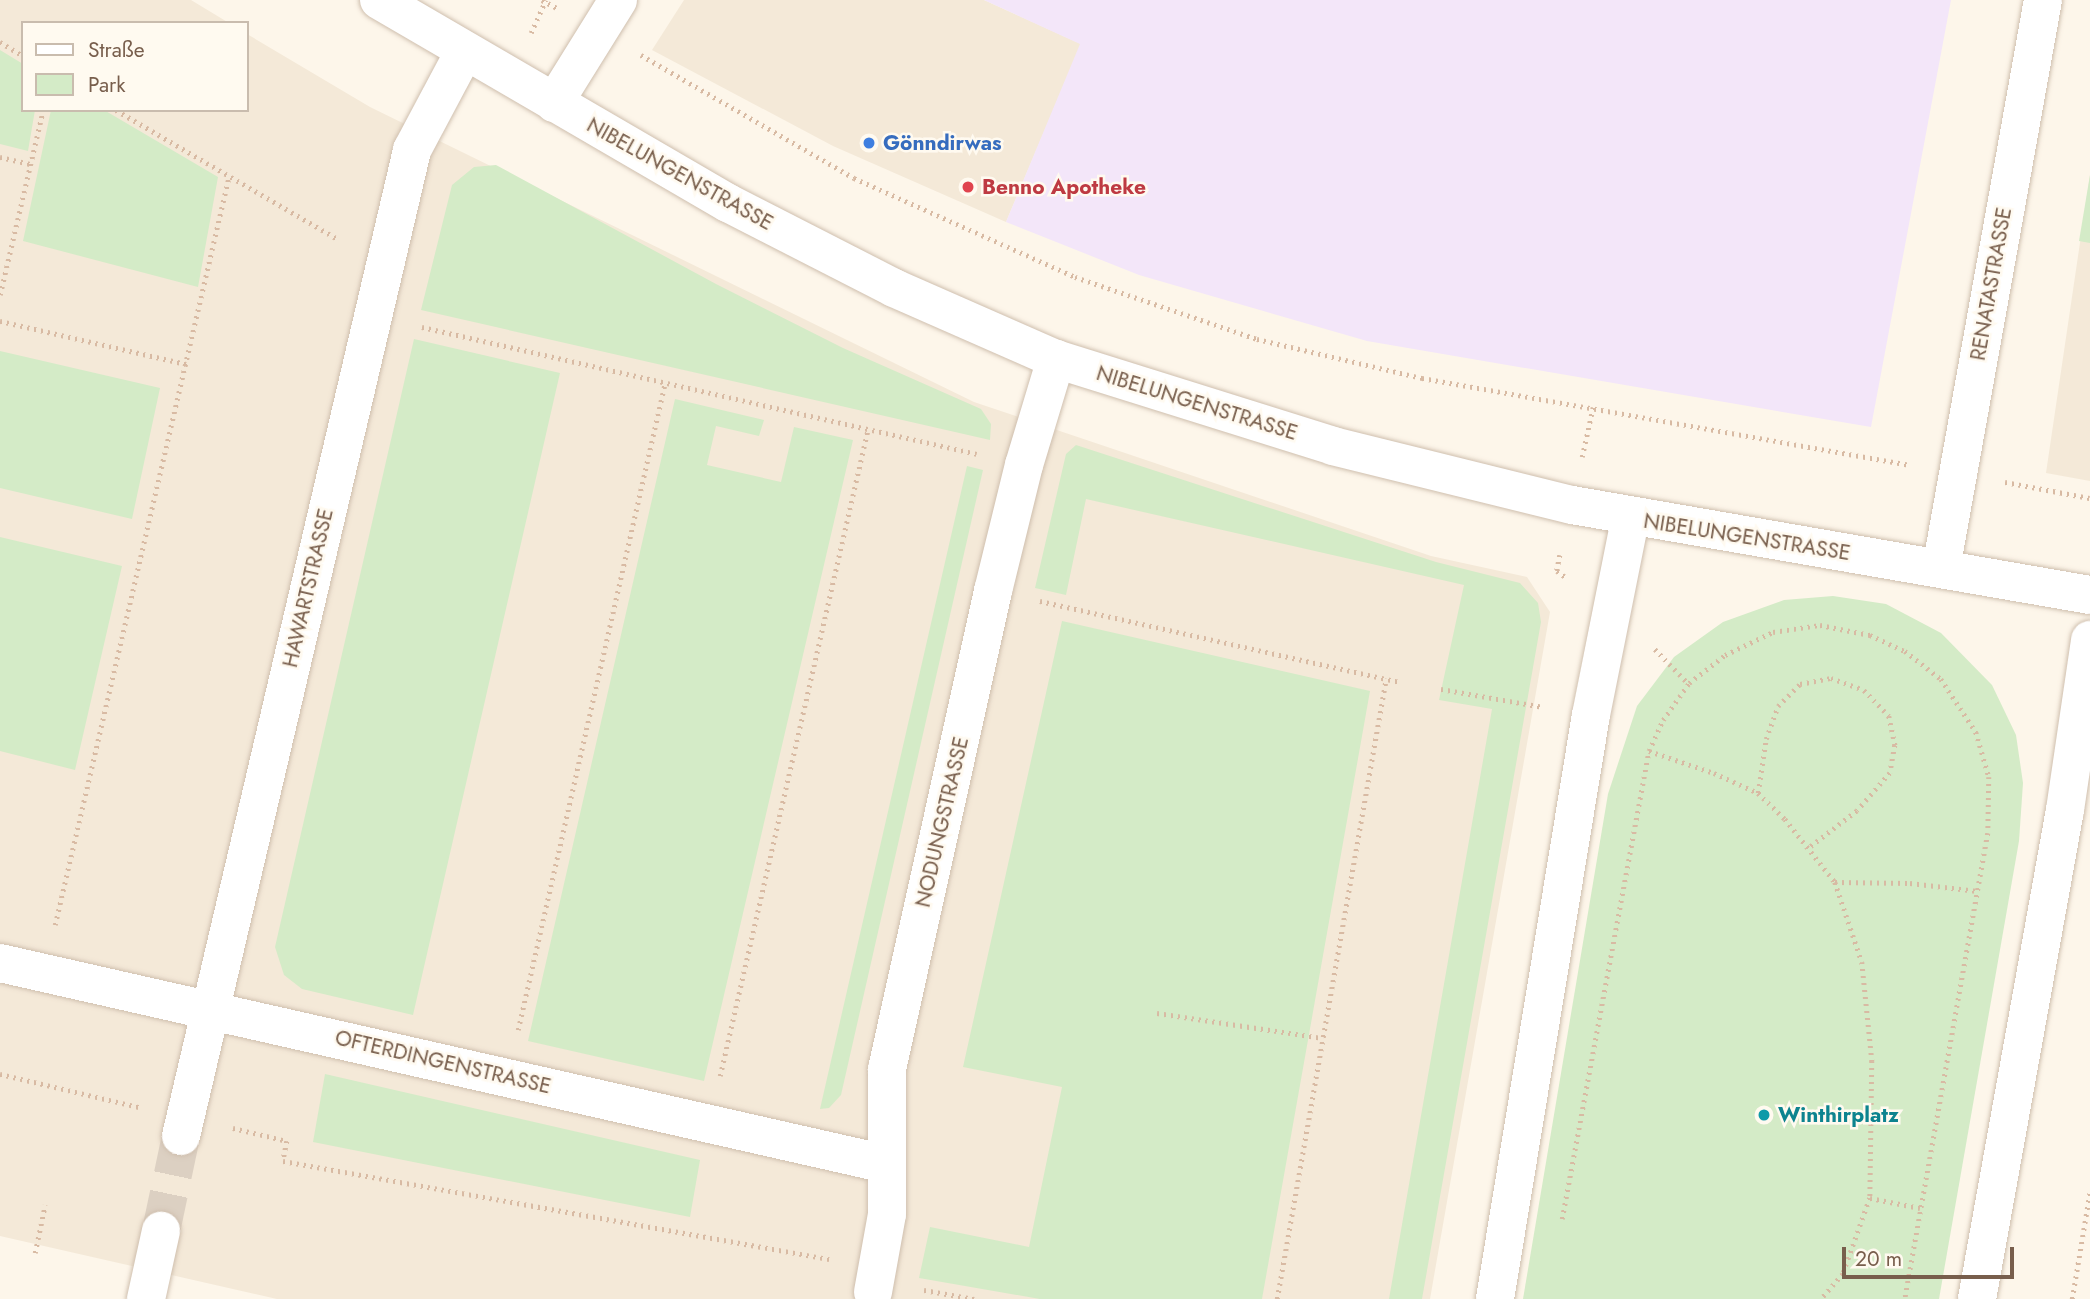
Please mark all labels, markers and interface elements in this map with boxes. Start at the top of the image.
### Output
legend [21,21,248,112]
text: Straße [88,35,145,65]
text: Park [88,70,125,100]
street label: NIBELUNGENSTRASSE [582,112,778,236]
place label: Gönndirwas [883,130,1002,156]
marker: Gönndirwas [861,135,877,151]
place label: Benno Apotheke [982,174,1146,200]
marker: Benno Apotheke [960,179,976,195]
street label: RENATASTRASSE [1965,206,2017,362]
street label: NIBELUNGENSTRASSE [1093,360,1301,446]
street label: HAWARTSTRASSE [277,506,339,670]
street label: NIBELUNGENSTRASSE [1642,508,1852,566]
street label: NODUNGSTRASSE [910,734,974,910]
street label: OFTERDINGENSTRASSE [333,1025,553,1099]
place label: Winthirplatz [1778,1102,1899,1128]
marker: Winthirplatz [1756,1107,1772,1123]
scale bar [1845,1232,2016,1276]
text: 20 m [1855,1244,1902,1274]

